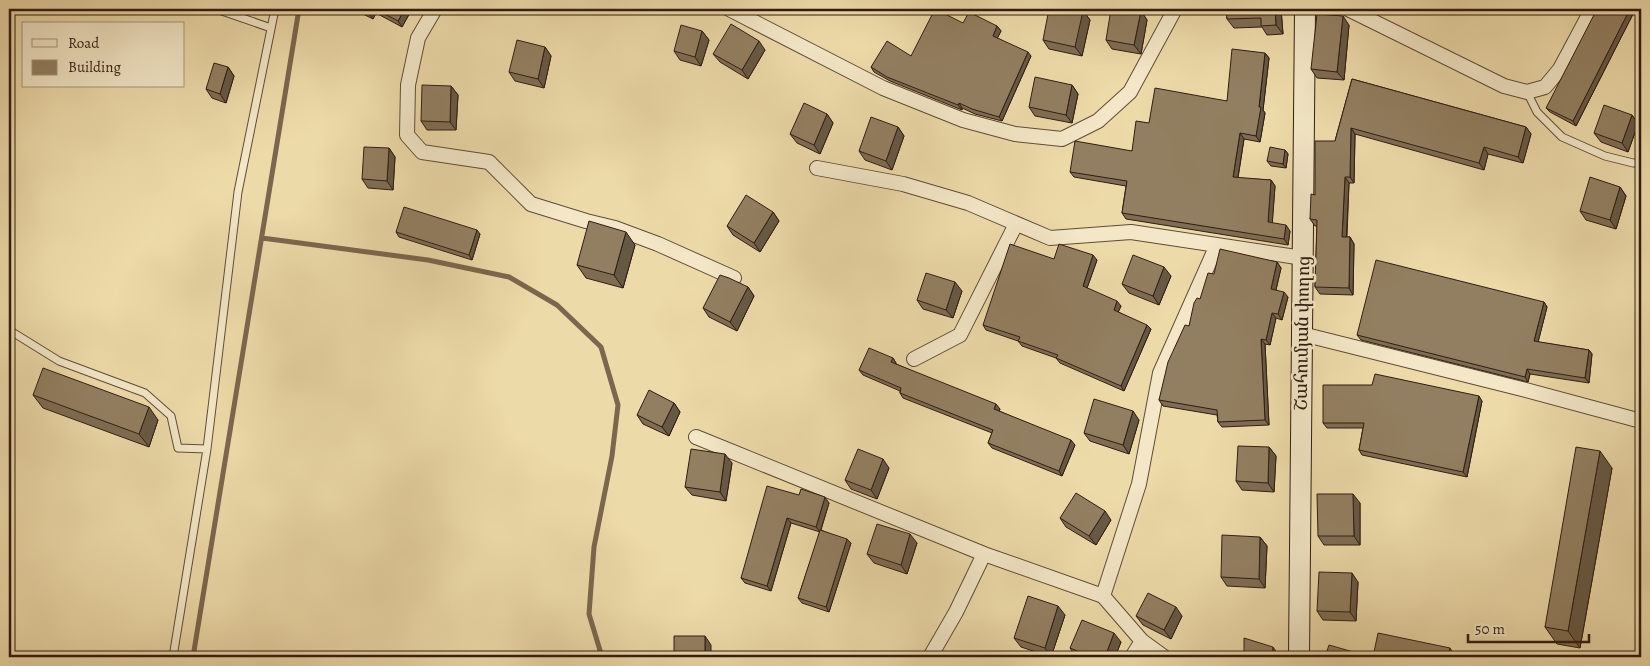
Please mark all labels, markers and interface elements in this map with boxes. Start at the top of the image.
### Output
legend [22,22,185,88]
text: Road [68,33,100,53]
text: Building [68,57,121,77]
street label: Շահումյան փողոց [1289,255,1315,411]
scale bar [1468,611,1589,643]
text: 50 m [1475,619,1505,639]

